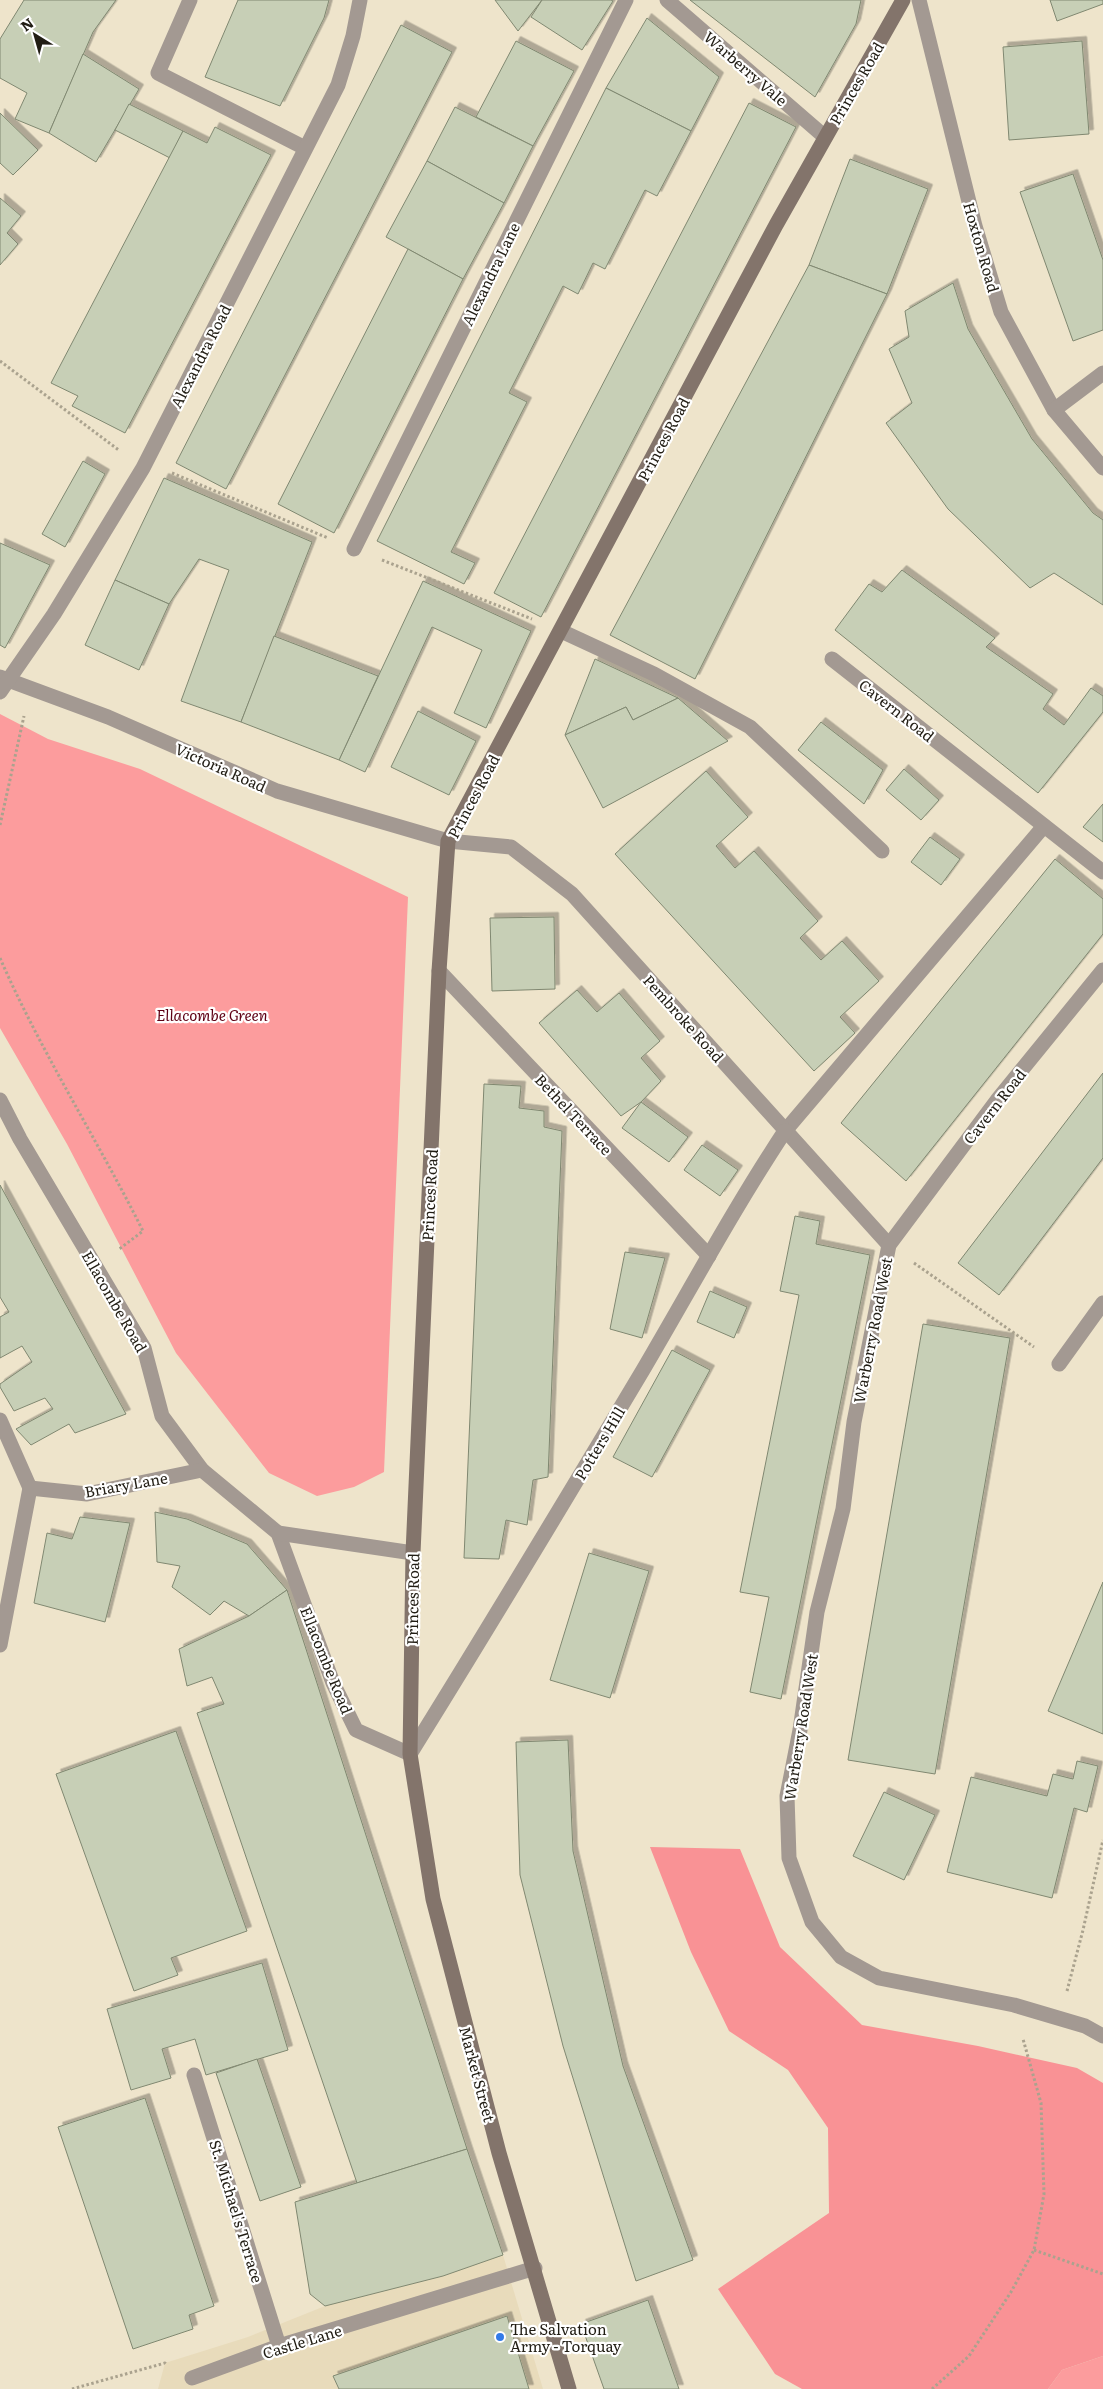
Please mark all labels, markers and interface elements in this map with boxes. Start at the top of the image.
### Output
north arrow [10,10,60,60]
text: N [16,12,37,35]
street label: Warberry Vale [699,25,793,111]
street label: Princes Road [823,37,889,129]
street label: Hoxton Road [958,199,1006,295]
street label: Alexandra Lane [455,218,525,330]
street label: Alexandra Road [164,300,236,412]
street label: Princes Road [631,393,695,485]
street label: Cavern Road [854,673,940,747]
street label: Victoria Road [172,737,270,797]
street label: Princes Road [441,750,505,842]
street label: Pembroke Road [638,969,730,1067]
park label: Ellacombe Green [156,1003,268,1026]
street label: Cavern Road [957,1063,1031,1149]
street label: Bethel Terrace [530,1068,618,1160]
street label: Princes Road [415,1148,443,1242]
street label: Ellacombe Road [77,1246,153,1356]
street label: Warberry Road West [847,1255,897,1405]
street label: Potters Hill [568,1402,630,1484]
street label: Briary Lane [83,1465,169,1503]
street label: Princes Road [400,1553,424,1645]
street label: Ellacombe Road [295,1603,359,1717]
street label: Warberry Road West [777,1652,823,1802]
street label: Market Street [454,2024,502,2124]
street label: St. Michael's Terrace [204,2137,270,2286]
place label: The Salvation Army - Torquay [510,2317,622,2357]
street label: Castle Lane [260,2318,345,2364]
marker: The Salvation Army - Torquay [494,2331,506,2343]

